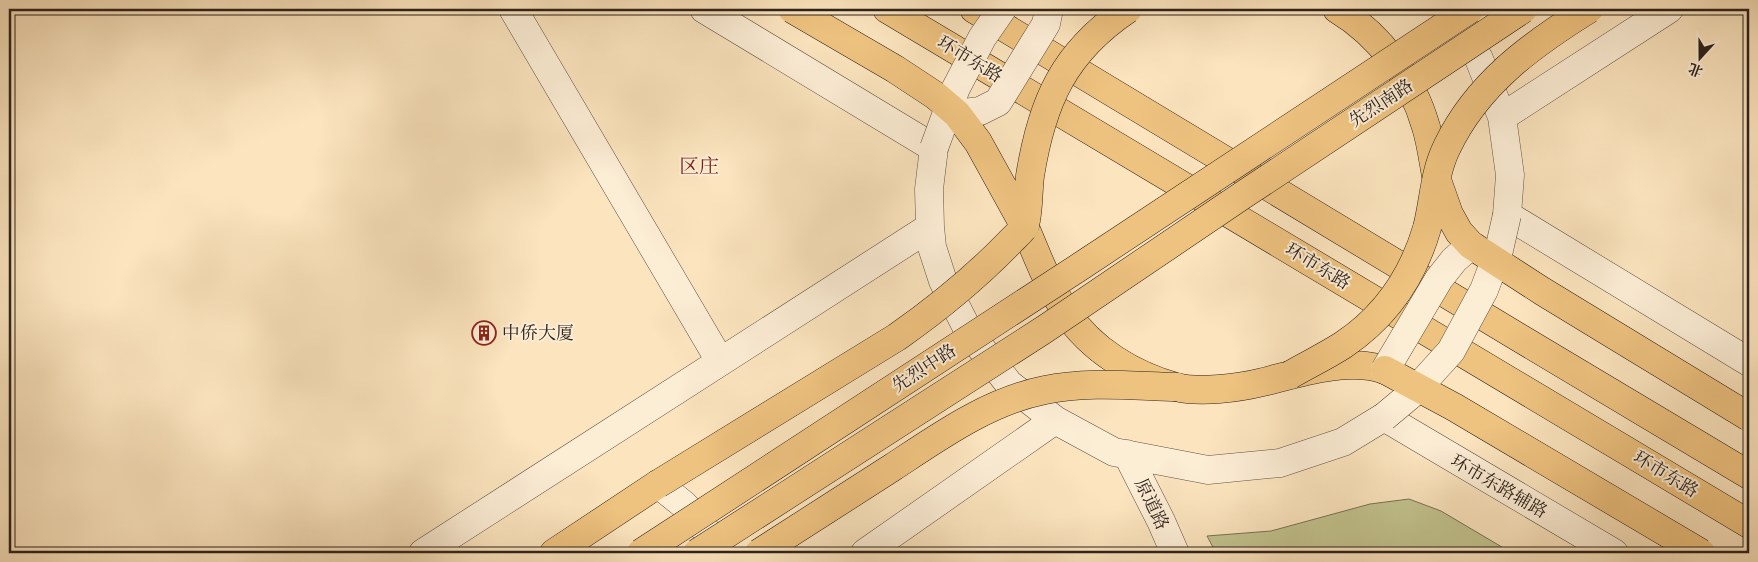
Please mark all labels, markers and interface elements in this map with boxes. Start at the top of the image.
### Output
street label: 环市东路 [933,31,1007,87]
north arrow [1676,32,1726,82]
text: 北 [1686,59,1705,80]
street label: 先烈南路 [1345,74,1417,132]
district label: 区庄 [679,154,719,178]
street label: 环市东路 [1281,238,1355,294]
building icon: 中侨大厦 [471,320,497,346]
place label: 中侨大厦 [502,322,574,344]
street label: 先烈中路 [888,339,960,397]
street label: 环市东路 [1629,446,1703,502]
street label: 环市东路辅路 [1447,449,1551,523]
street label: 原道路 [1130,475,1174,533]

